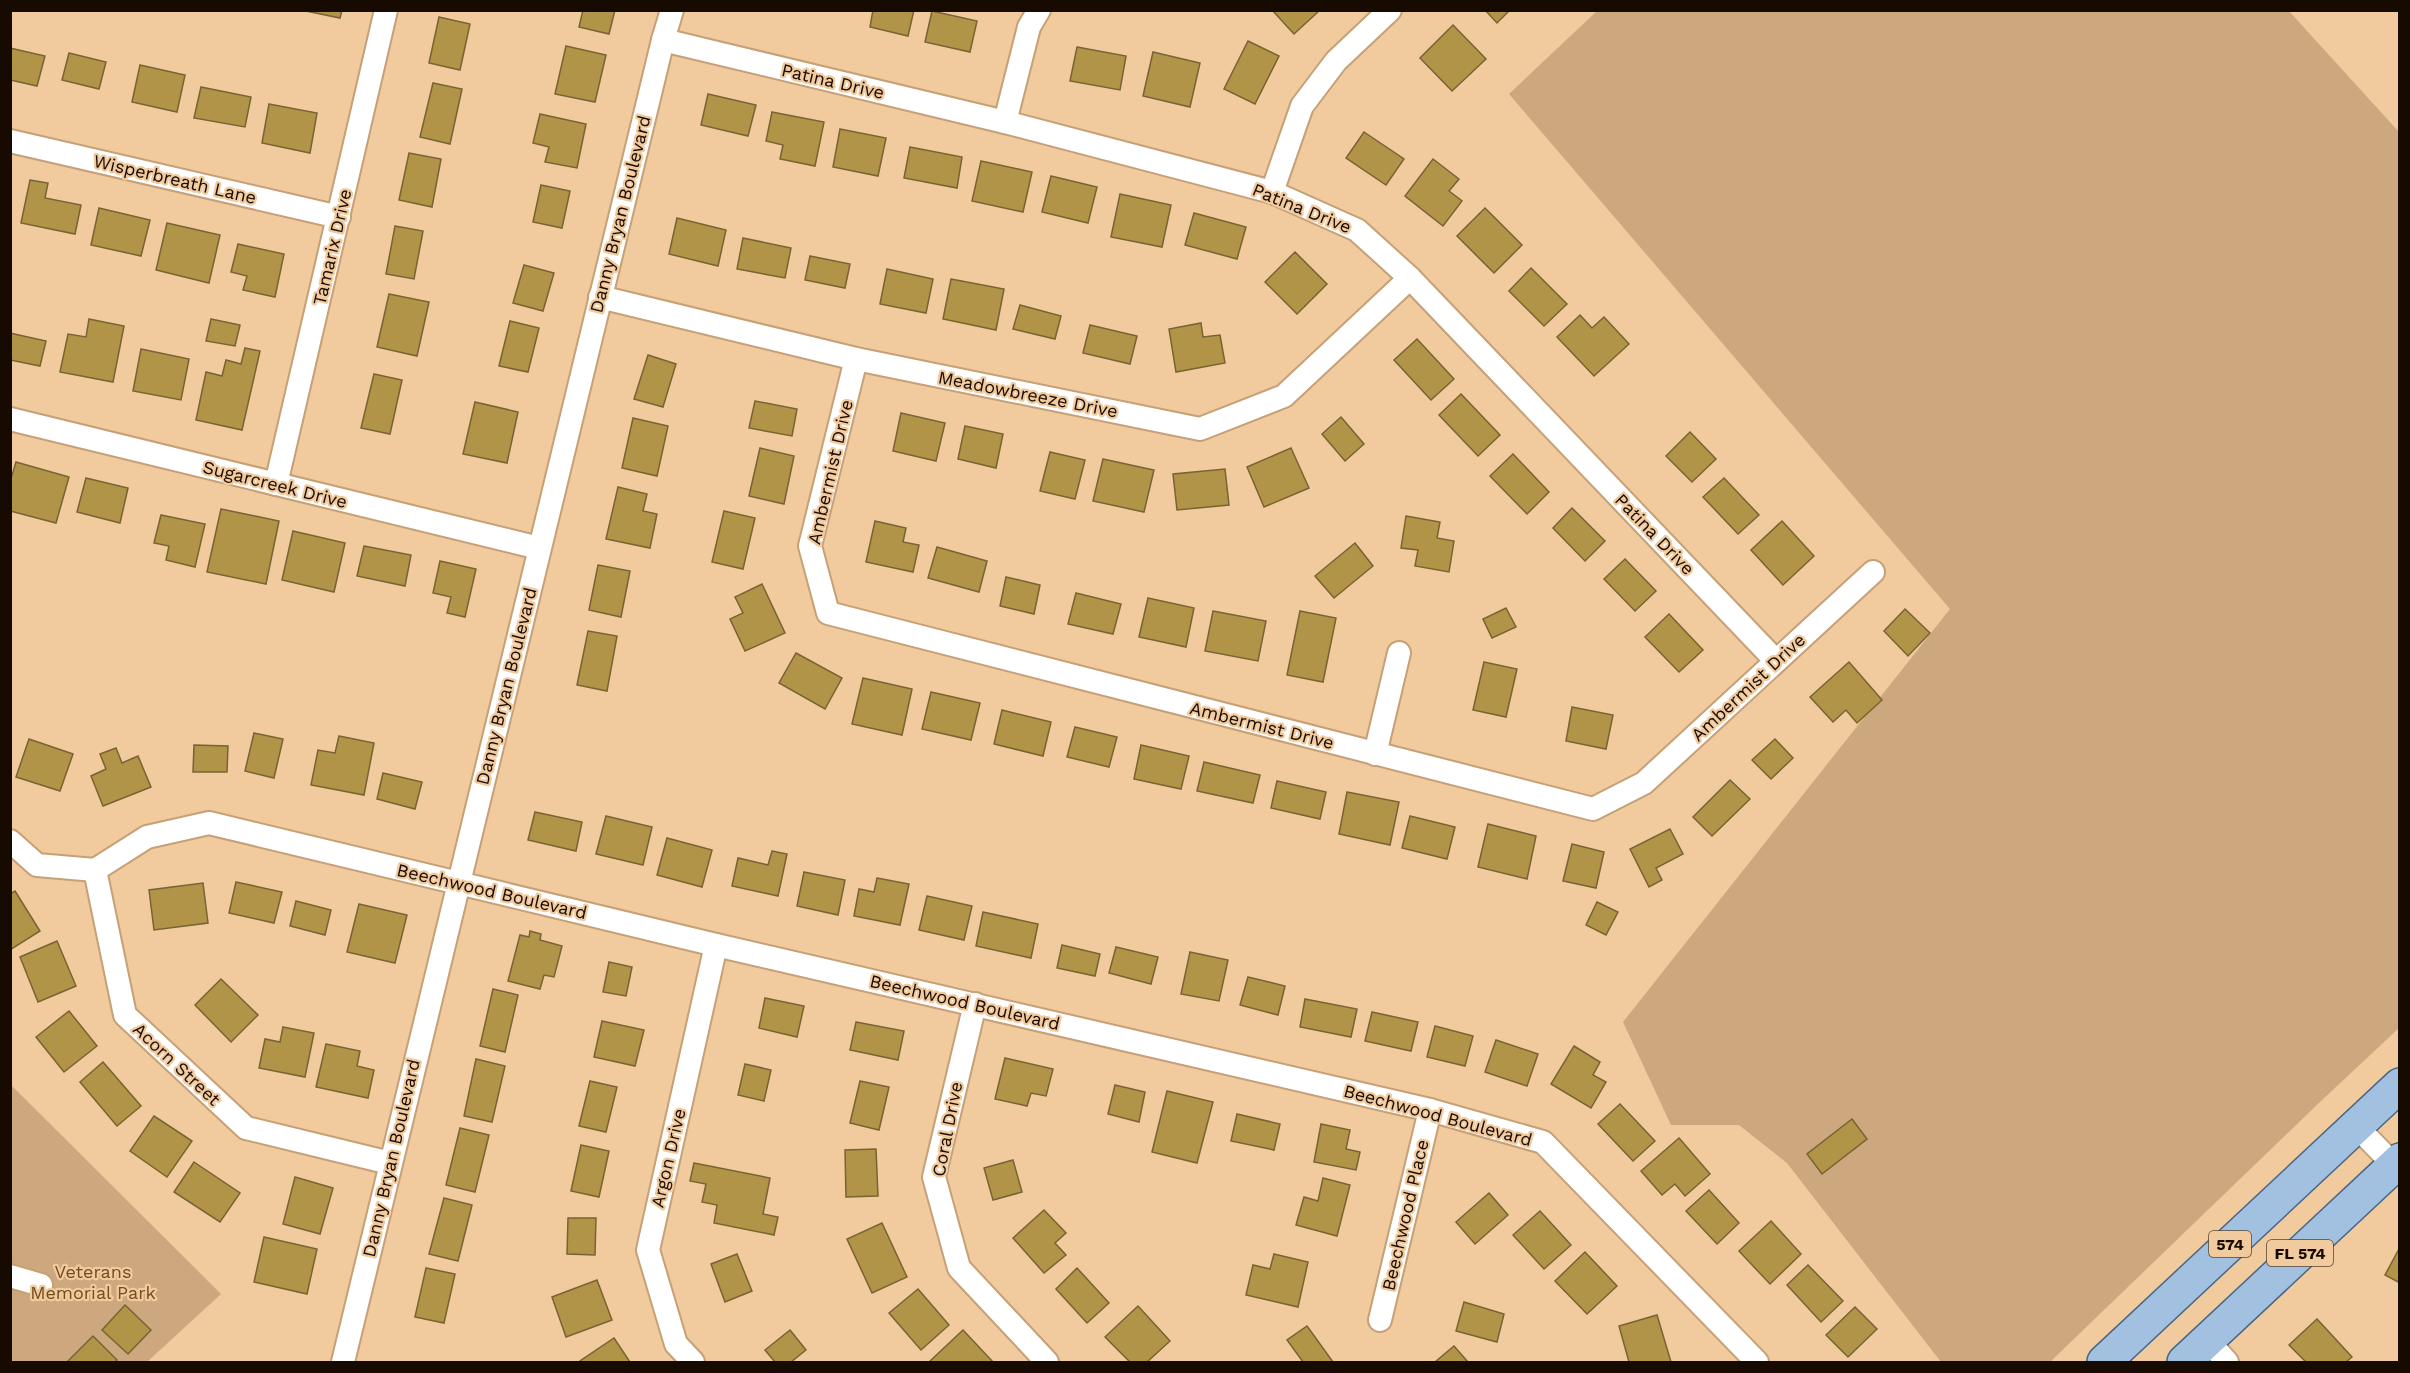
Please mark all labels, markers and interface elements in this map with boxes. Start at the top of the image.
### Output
street label: Patina Drive [779,59,887,103]
street label: Danny Bryan Boulevard [585,113,655,315]
street label: Wisperbreath Lane [92,150,258,208]
street label: Patina Drive [1249,179,1355,237]
street label: Tamarix Drive [308,187,356,307]
street label: Meadowbreeze Drive [936,366,1120,422]
street label: Ambermist Drive [803,398,857,546]
street label: Sugarcreek Drive [201,456,349,512]
street label: Patina Drive [1611,489,1699,579]
street label: Danny Bryan Boulevard [471,585,541,787]
street label: Ambermist Drive [1687,629,1809,745]
street label: Ambermist Drive [1188,697,1336,753]
street label: Beechwood Boulevard [395,859,589,923]
street label: Beechwood Boulevard [868,970,1062,1034]
street label: Acorn Street [129,1018,225,1110]
street label: Danny Bryan Boulevard [358,1057,424,1259]
street label: Coral Drive [928,1080,966,1178]
street label: Beechwood Boulevard [1341,1080,1535,1150]
street label: Argon Drive [646,1106,690,1210]
street label: Beechwood Place [1377,1137,1433,1293]
road number: 574 [2209,1231,2251,1257]
road number: FL 574 [2267,1240,2333,1266]
park label: Veterans Memorial Park [30,1261,156,1303]

